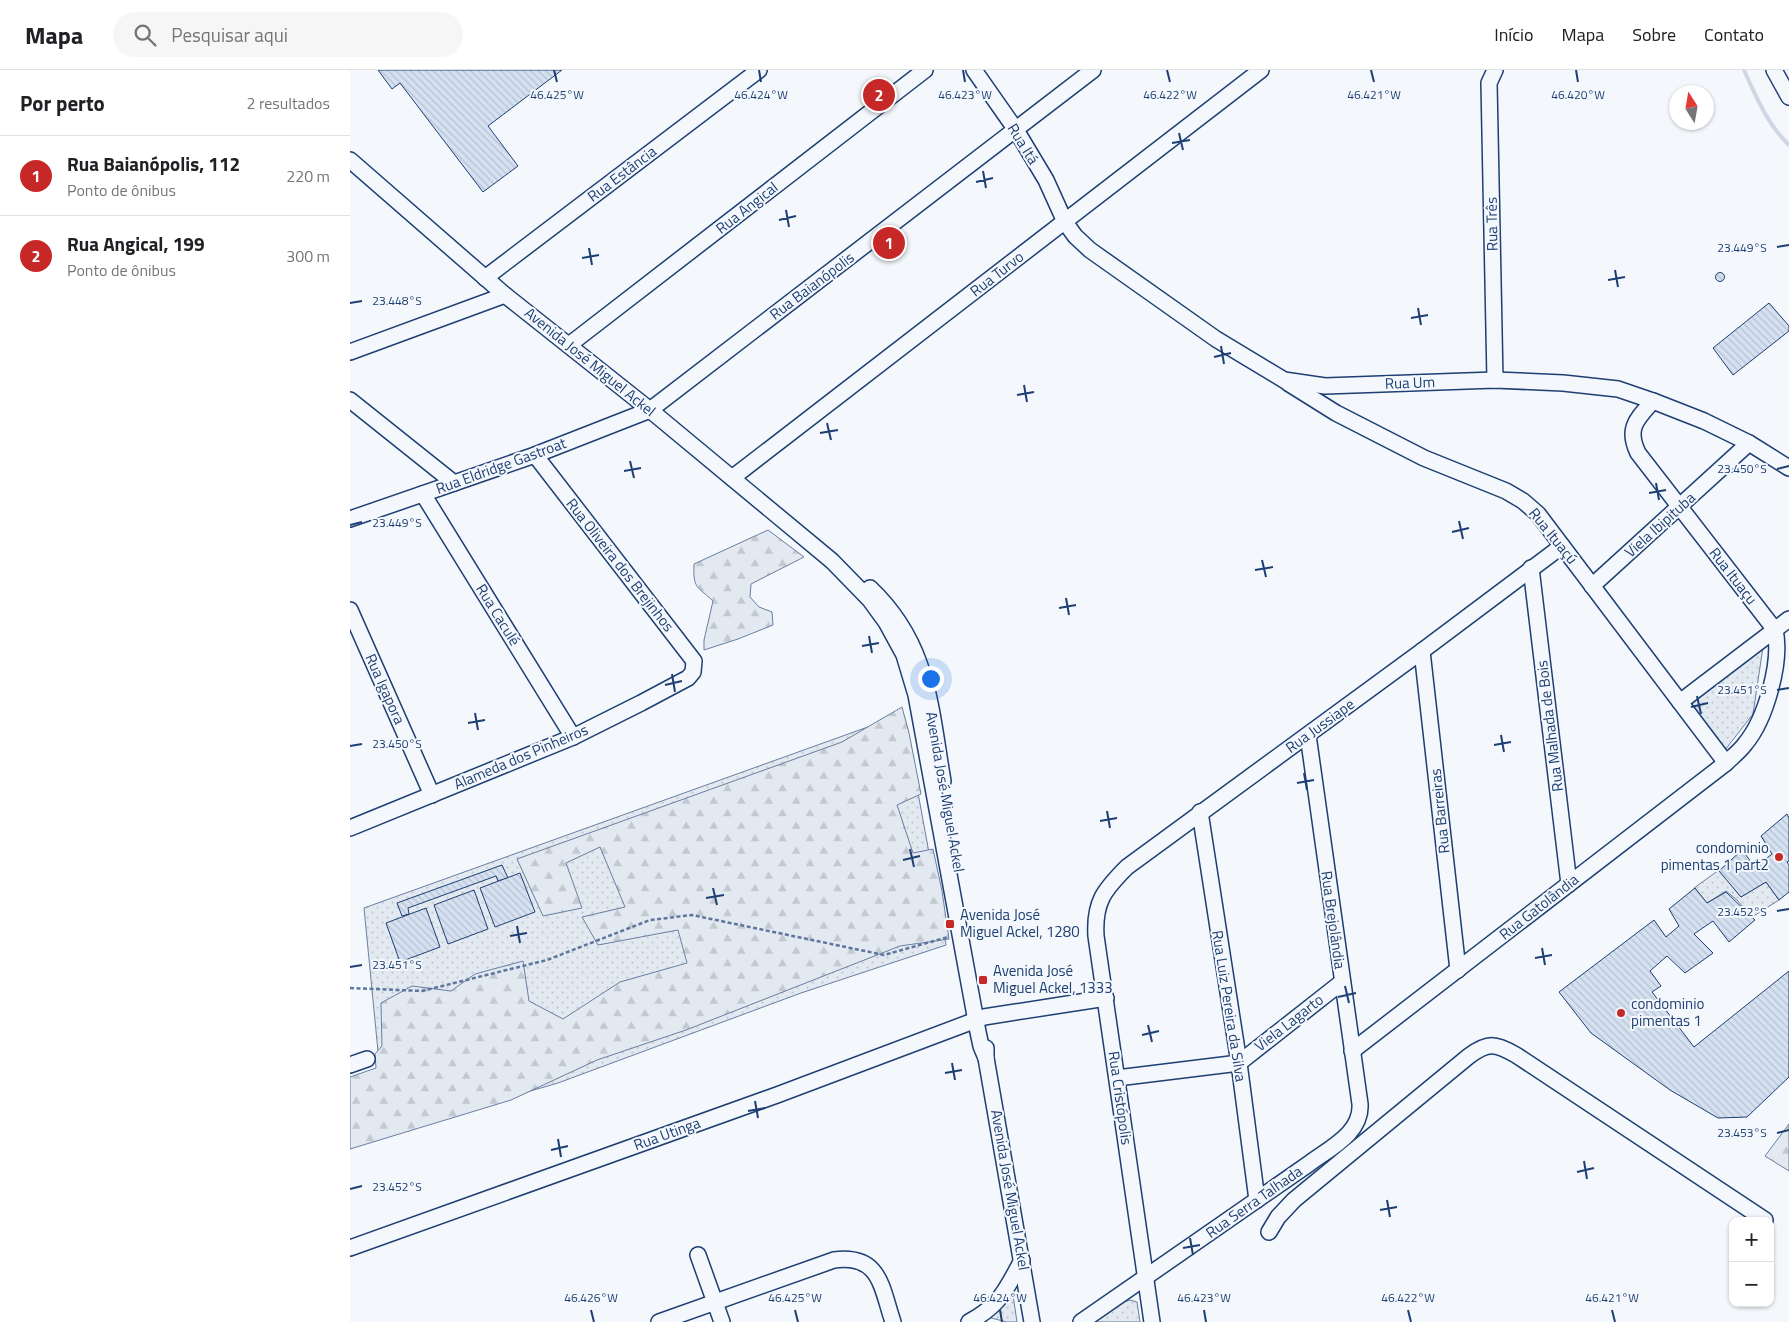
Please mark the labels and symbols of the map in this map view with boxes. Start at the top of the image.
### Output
pin: 2 [863,76,895,114]
text: 46.425°W [530,85,584,104]
text: 46.424°W [734,85,788,104]
text: 46.423°W [938,85,992,104]
text: 46.422°W [1143,85,1197,104]
text: 46.421°W [1347,85,1401,104]
text: 46.420°W [1551,85,1605,104]
north arrow [1669,85,1714,130]
street label: Rua Itá [1002,119,1045,169]
street label: Rua Estância [582,140,662,207]
street label: Rua Angical [711,176,783,239]
street label: Rua Três [1480,197,1503,251]
pin: 1 [873,224,905,262]
text: 23.449°S [1717,238,1767,257]
street label: Rua Turvo [965,245,1029,302]
street label: Rua Baianópolis [764,246,859,325]
text: 23.448°S [372,291,422,310]
street label: Avenida José Miguel Ackel [520,301,661,422]
street label: Rua Um [1385,370,1435,395]
street label: Rua Eldridge Gastroat [432,431,570,500]
text: 23.450°S [1717,459,1767,478]
street label: Viela Ibipituba [1619,486,1701,563]
street label: Rua Oliveira dos Brejinhos [561,493,680,636]
street label: Rua Ituaçú [1523,502,1583,569]
text: 23.449°S [372,513,422,532]
street label: Rua Ituaçu [1704,542,1763,609]
street label: Rua Caculé [470,579,527,650]
street label: Rua Igapora [360,650,411,728]
street label: Rua Malhada de Bois [1530,659,1569,793]
your location [918,666,944,692]
text: 23.451°S [1717,680,1767,699]
street label: Rua Jussiape [1280,693,1359,759]
street label: Avenida José Miguel Ackel [920,710,971,874]
street label: Alameda dos Pinheiros [450,718,592,795]
text: 23.450°S [372,734,422,753]
street label: Rua Barreiras [1424,767,1455,855]
place label: condominio pimentas 1 part2 [1661,836,1769,876]
marker: condominio pimentas 1 part2 [1773,851,1785,863]
street label: Rua Gatolândia [1494,868,1584,945]
street label: Rua Brejolândia [1315,869,1352,971]
text: 23.452°S [1717,902,1767,921]
place label: Avenida José Miguel Ackel, 1280 [960,903,1080,943]
marker: Avenida José Miguel Ackel, 1280 [944,918,956,930]
street label: Rua Luiz Pereira da Silva [1206,929,1253,1084]
text: 23.451°S [372,955,422,974]
place label: Avenida José Miguel Ackel, 1333 [993,959,1113,999]
marker: Avenida José Miguel Ackel, 1333 [977,974,989,986]
street label: Viela Lagarto [1249,988,1328,1057]
place label: condominio pimentas 1 [1631,992,1704,1032]
marker: condominio pimentas 1 [1615,1007,1627,1019]
street label: Rua Cristópolis [1103,1050,1138,1146]
street label: Avenida José Miguel Ackel [985,1108,1036,1272]
street label: Rua Utinga [630,1111,704,1156]
text: 23.453°S [1717,1123,1767,1142]
street label: Rua Serra Talhada [1201,1159,1307,1244]
text: 23.452°S [372,1177,422,1196]
text: 46.426°W [564,1288,618,1307]
text: 46.425°W [768,1288,822,1307]
text: 46.424°W [973,1288,1027,1307]
text: 46.423°W [1177,1288,1231,1307]
text: 46.422°W [1381,1288,1435,1307]
text: 46.421°W [1585,1288,1639,1307]

